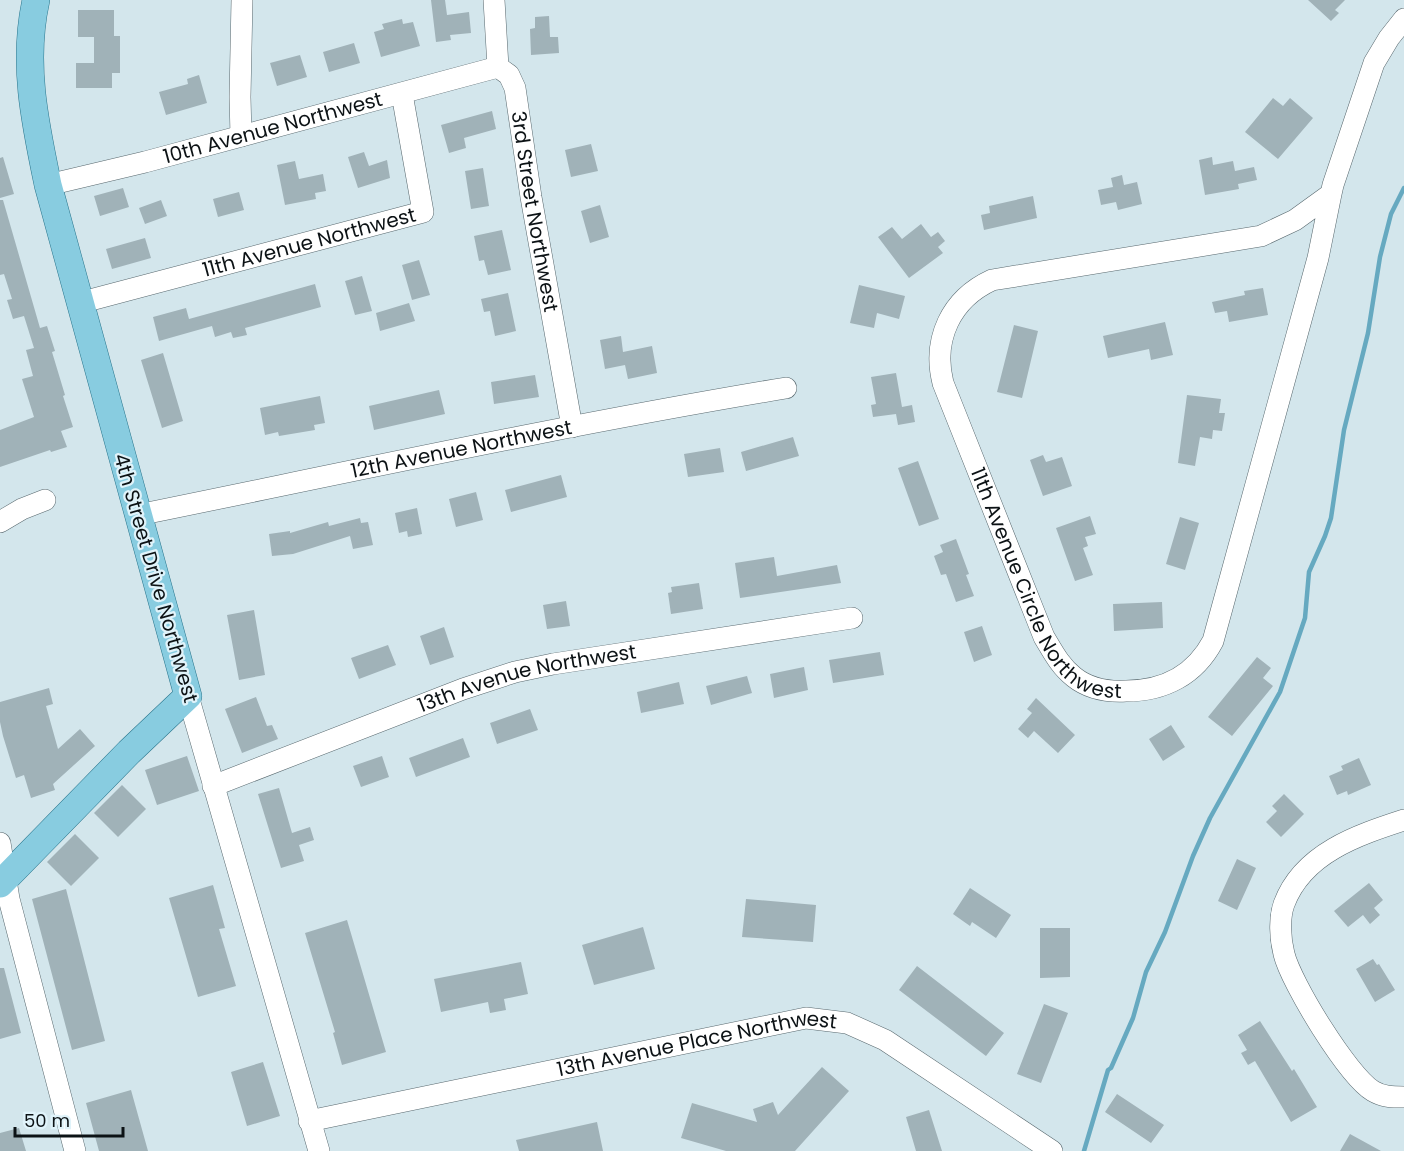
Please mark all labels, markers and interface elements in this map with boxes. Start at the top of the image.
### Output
street label: 10th Avenue Northwest [160,85,385,170]
street label: 3rd Street Northwest [505,109,565,314]
street label: 11th Avenue Northwest [199,201,419,284]
street label: 12th Avenue Northwest [348,413,574,485]
street label: 4th Street Drive Northwest [107,450,205,706]
street label: 11th Avenue Circle Northwest [964,463,1122,705]
street label: 13th Avenue Northwest [413,637,638,719]
street label: 13th Avenue Place Northwest [554,1004,838,1083]
scale bar [15,1100,123,1138]
text: 50 m [24,1108,70,1133]

